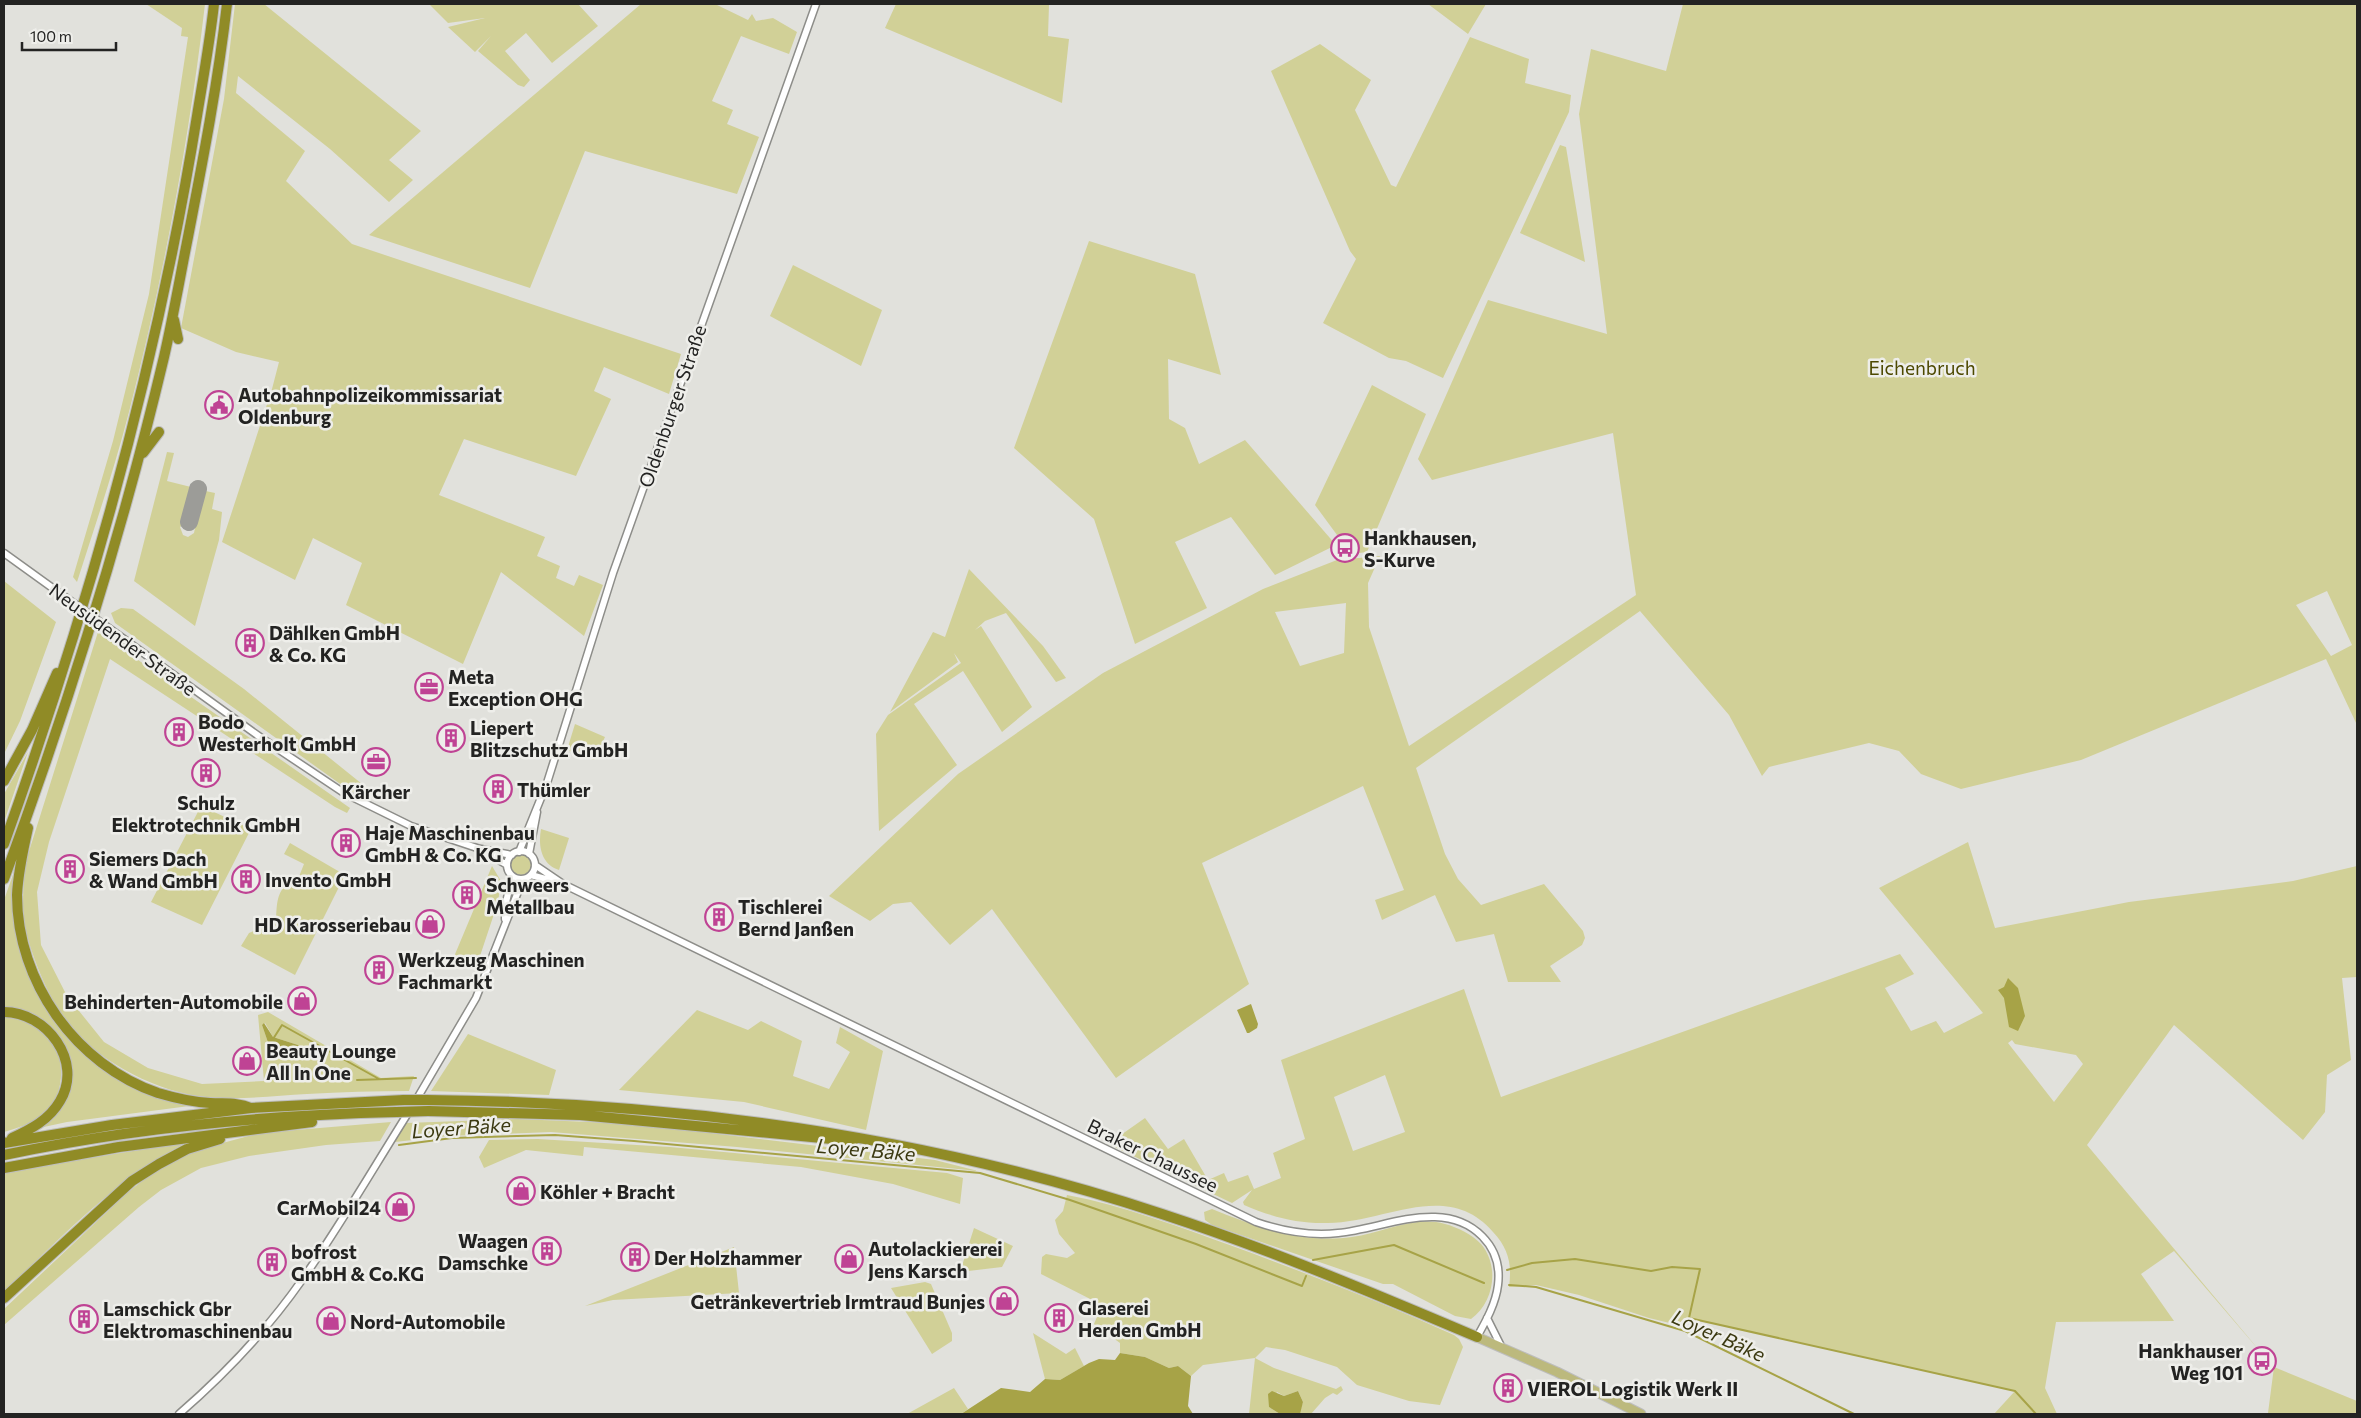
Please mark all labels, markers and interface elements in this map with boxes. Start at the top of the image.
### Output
scale bar [22,20,116,52]
text: 100 m [30,27,72,45]
street label: Oldenburger Straße [633,322,711,490]
park label: Eichenbruch [1868,356,1976,379]
place label: Autobahnpolizeikommissariat Oldenburg [238,383,502,428]
public building icon: Autobahnpolizeikommissariat Oldenburg [204,390,234,420]
place label: Hankhausen, S-Kurve [1364,526,1477,571]
bus stop icon: Hankhausen, S-Kurve [1330,533,1360,563]
street label: Neusüdender Straße [45,578,201,700]
place label: Dählken GmbH & Co. KG [269,621,400,666]
building icon: Dählken GmbH & Co. KG [235,628,265,658]
place label: Meta Exception OHG [448,665,583,710]
office icon: Meta Exception OHG [414,672,444,702]
place label: Bodo Westerholt GmbH [198,710,356,755]
place label: Liepert Blitzschutz GmbH [470,716,628,761]
building icon: Bodo Westerholt GmbH [164,717,194,747]
building icon: Liepert Blitzschutz GmbH [436,723,466,753]
office icon: Kärcher [361,747,391,777]
building icon: Schulz Elektrotechnik GmbH [191,758,221,788]
building icon: Thümler [483,774,513,804]
place label: Thümler [517,778,591,801]
place label: Kärcher [342,780,411,803]
place label: Schulz Elektrotechnik GmbH [111,791,301,836]
place label: Haje Maschinenbau GmbH & Co. KG [365,821,535,866]
building icon: Haje Maschinenbau GmbH & Co. KG [331,828,361,858]
place label: Siemers Dach & Wand GmbH [89,847,218,892]
building icon: Siemers Dach & Wand GmbH [55,854,85,884]
building icon: Invento GmbH [231,864,261,894]
place label: Invento GmbH [265,868,392,891]
place label: Schweers Metallbau [486,873,575,918]
building icon: Schweers Metallbau [452,880,482,910]
place label: Tischlerei Bernd Janßen [738,895,854,940]
building icon: Tischlerei Bernd Janßen [704,902,734,932]
shop icon: HD Karosseriebau [415,909,445,939]
place label: HD Karosseriebau [254,913,411,936]
place label: Werkzeug Maschinen Fachmarkt [398,948,584,993]
building icon: Werkzeug Maschinen Fachmarkt [364,955,394,985]
shop icon: Behinderten-Automobile [287,986,317,1016]
place label: Behinderten-Automobile [64,990,283,1013]
place label: Beauty Lounge All In One [266,1039,396,1084]
shop icon: Beauty Lounge All In One [232,1046,262,1076]
water label: Loyer Bäke [411,1112,512,1142]
street label: Braker Chaussee [1084,1113,1222,1197]
water label: Loyer Bäke [815,1133,917,1165]
shop icon: Köhler + Bracht [506,1176,536,1206]
place label: Köhler + Bracht [540,1180,675,1203]
shop icon: CarMobil24 [385,1192,415,1222]
place label: CarMobil24 [277,1196,381,1219]
place label: Waagen Damschke [438,1229,528,1274]
building icon: Waagen Damschke [532,1236,562,1266]
place label: Autolackiererei Jens Karsch [868,1237,1003,1282]
place label: bofrost GmbH & Co.KG [291,1240,424,1285]
building icon: Der Holzhammer [620,1242,650,1272]
shop icon: Autolackiererei Jens Karsch [834,1244,864,1274]
place label: Der Holzhammer [654,1246,802,1269]
building icon: bofrost GmbH & Co.KG [257,1247,287,1277]
shop icon: Getränkevertrieb Irmtraud Bunjes [989,1286,1019,1316]
place label: Getränkevertrieb Irmtraud Bunjes [691,1290,985,1313]
place label: Glaserei Herden GmbH [1078,1296,1202,1341]
place label: Lamschick Gbr Elektromaschinenbau [103,1297,292,1342]
building icon: Glaserei Herden GmbH [1044,1303,1074,1333]
building icon: Lamschick Gbr Elektromaschinenbau [69,1304,99,1334]
water label: Loyer Bäke [1669,1304,1770,1366]
shop icon: Nord-Automobile [316,1306,346,1336]
place label: Nord-Automobile [350,1310,505,1333]
place label: Hankhauser Weg 101 [2138,1339,2243,1384]
bus stop icon: Hankhauser Weg 101 [2247,1346,2277,1376]
building icon: VIEROL Logistik Werk II [1493,1373,1523,1403]
place label: VIEROL Logistik Werk II [1527,1377,1738,1400]

